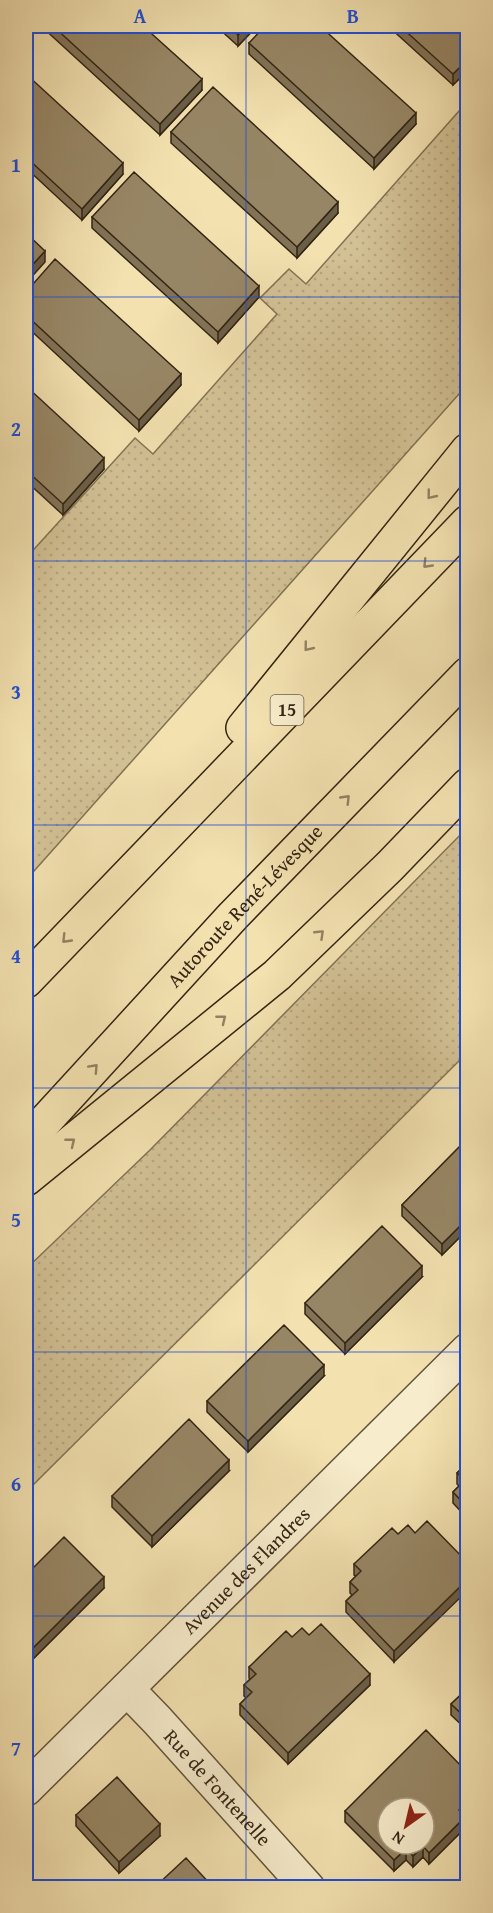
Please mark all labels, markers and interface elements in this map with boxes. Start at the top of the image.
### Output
text: A [134,1,147,30]
text: B [347,1,359,30]
text: 1 [11,150,21,179]
text: 2 [11,414,21,443]
one-way arrow [427,488,438,499]
one-way arrow [423,557,434,568]
one-way arrow [305,640,316,651]
text: 3 [11,677,21,706]
road number: 15 [270,695,304,725]
one-way arrow [339,795,350,806]
street label: Autoroute René-Lévesque [160,817,329,993]
one-way arrow [312,931,323,942]
one-way arrow [62,932,73,943]
text: 4 [11,941,21,970]
one-way arrow [216,1016,227,1027]
one-way arrow [86,1064,97,1075]
one-way arrow [64,1139,75,1150]
text: 5 [11,1205,21,1234]
text: 6 [11,1469,21,1498]
street label: Avenue des Flandres [175,1500,316,1641]
street label: Rue de Fontenelle [158,1722,279,1852]
text: 7 [11,1733,21,1762]
north arrow [376,1796,436,1856]
text: N [386,1825,409,1851]

